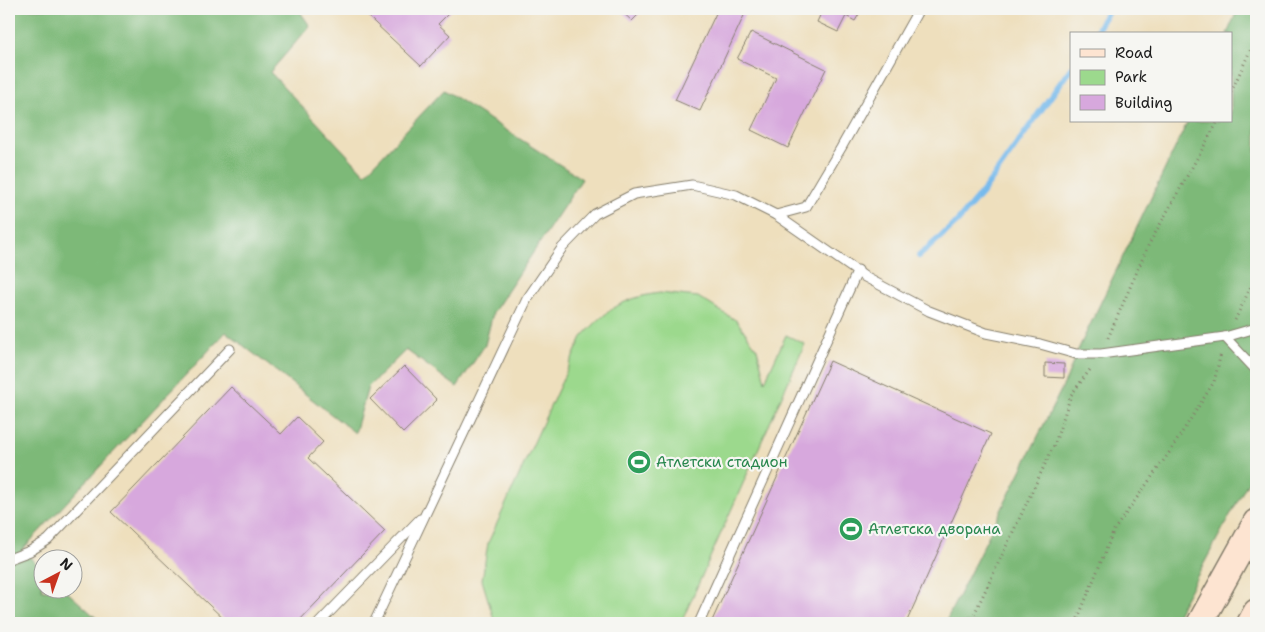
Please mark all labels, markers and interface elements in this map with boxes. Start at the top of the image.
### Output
legend [1070,32,1232,122]
text: Road [1115,43,1153,63]
text: Park [1115,67,1147,87]
text: Building [1115,93,1172,113]
sports icon: Атлетски стадион [626,449,652,475]
place label: Атлетски стадион [656,452,787,472]
sports icon: Атлетска дворана [838,516,864,542]
place label: Атлетска дворана [868,519,1001,539]
north arrow [32,550,82,600]
text: N [56,554,77,575]

